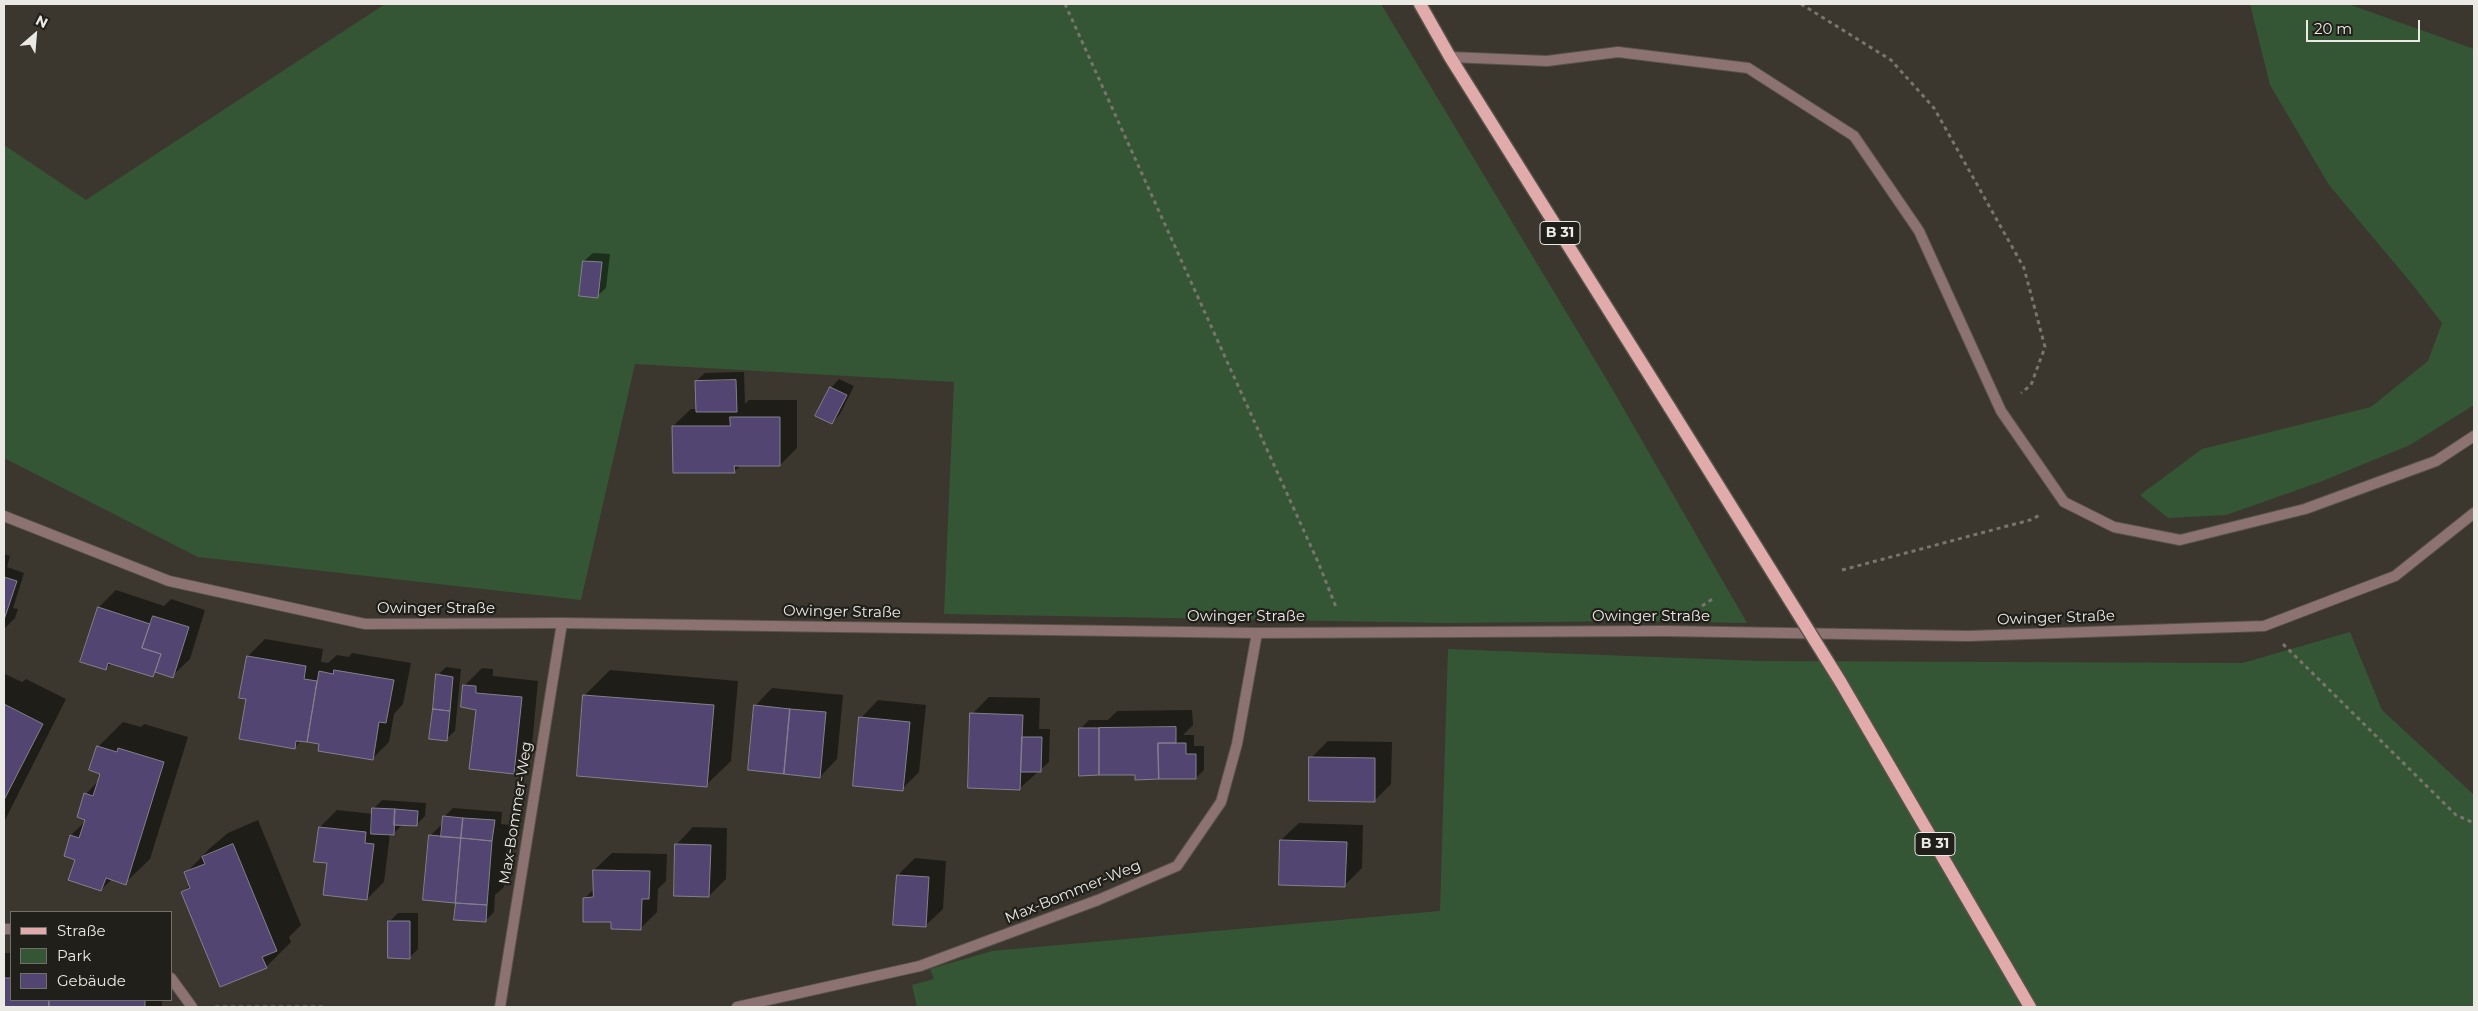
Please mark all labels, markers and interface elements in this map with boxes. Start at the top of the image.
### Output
north arrow [10,10,60,60]
scale bar [2308,10,2422,42]
text: N [33,11,51,32]
text: 20 m [2314,19,2352,38]
road number: B 31 [1540,222,1580,244]
street label: Owinger Straße [377,600,495,618]
street label: Owinger Straße [783,602,901,622]
street label: Owinger Straße [1997,607,2115,629]
street label: Owinger Straße [1187,608,1305,626]
street label: Owinger Straße [1592,608,1710,626]
street label: Max-Bommer-Weg [496,740,536,886]
road number: B 31 [1915,832,1955,856]
street label: Max-Bommer-Weg [1003,857,1143,927]
legend [10,911,172,1001]
text: Straße [57,921,106,940]
text: Park [57,946,91,965]
text: Gebäude [57,971,126,990]

